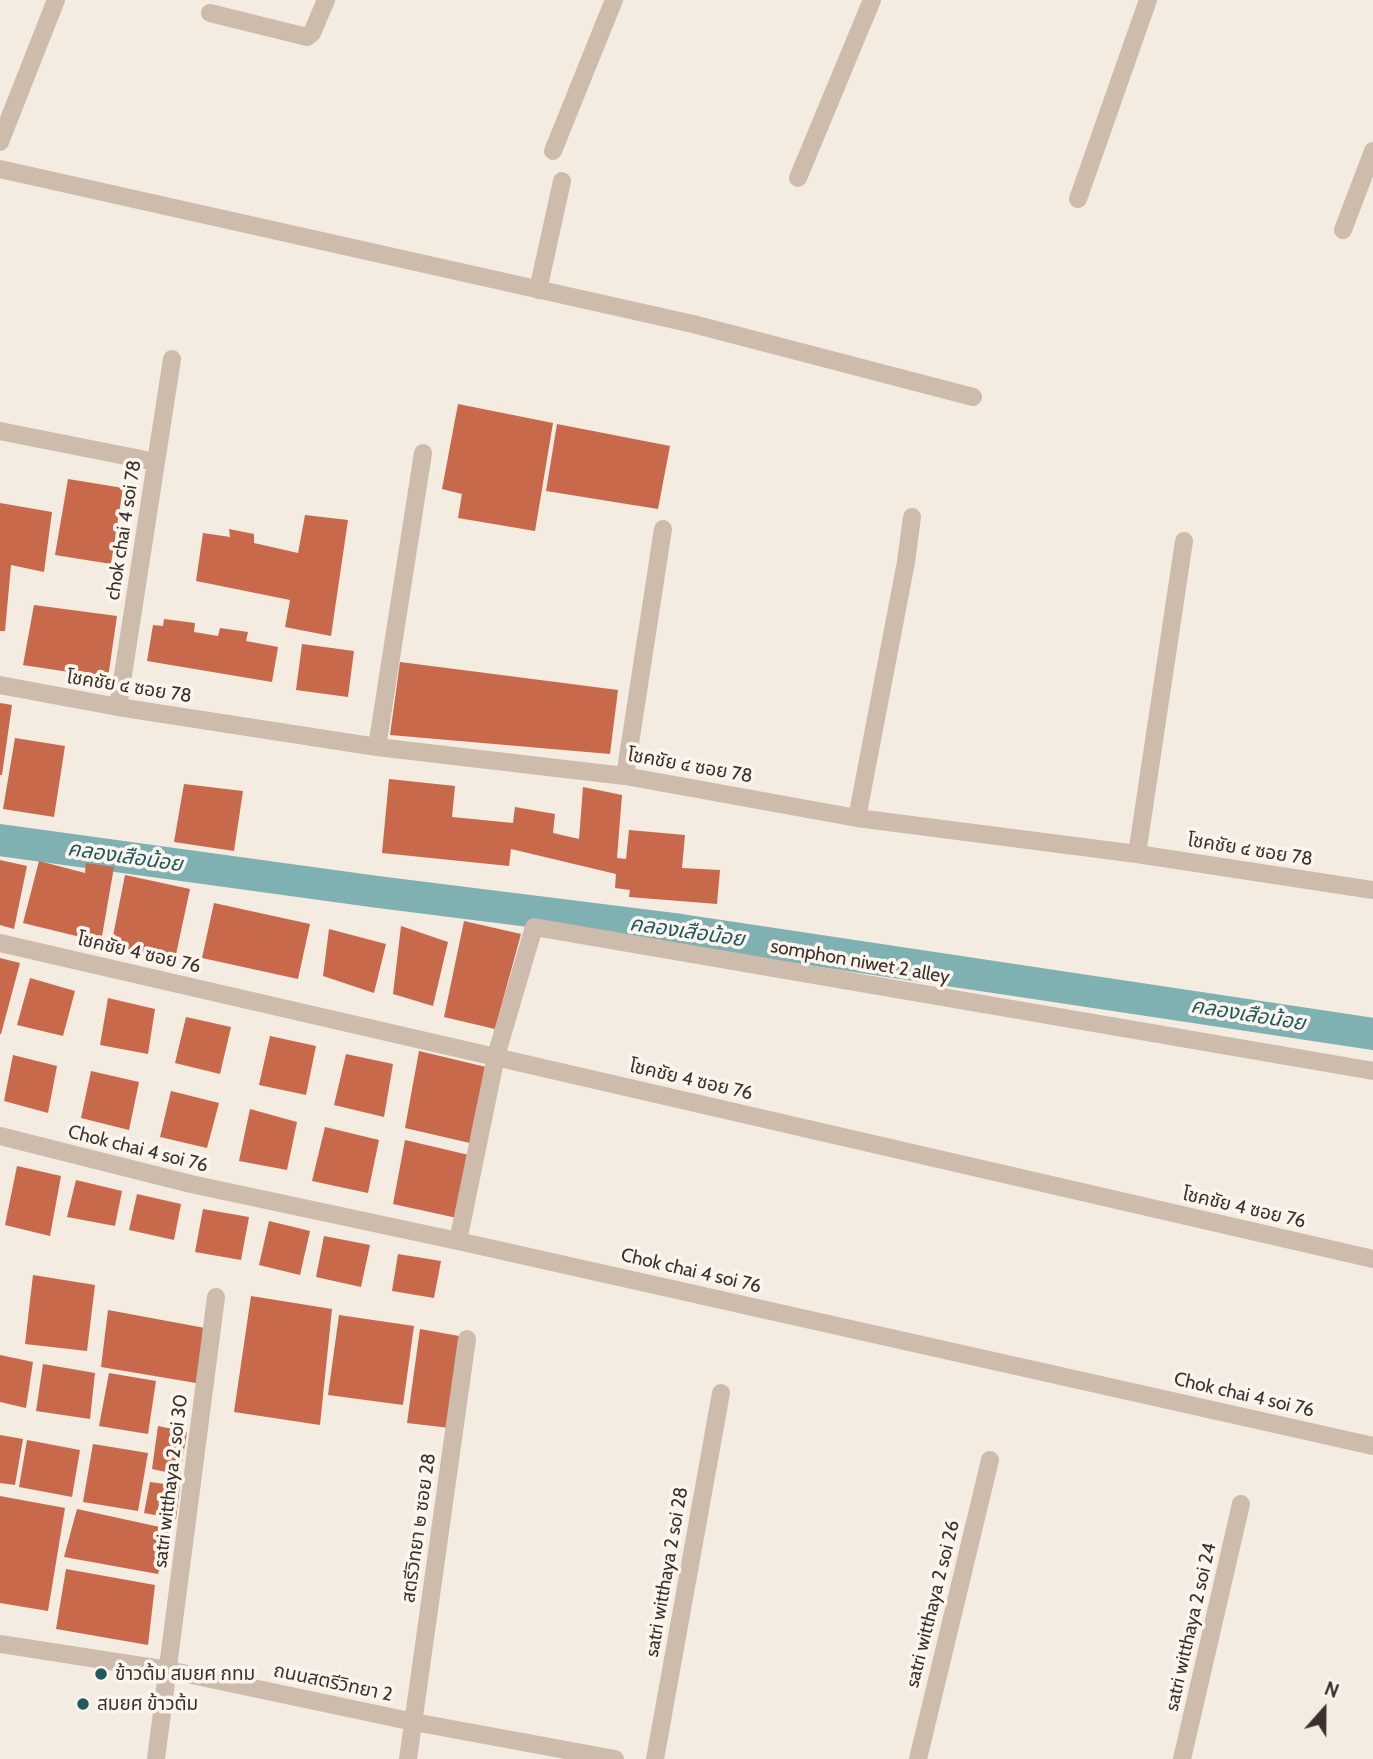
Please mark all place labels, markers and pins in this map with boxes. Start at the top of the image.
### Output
place label: ข้าวต้ม สมยศ กทม [115,1663,255,1685]
marker: ข้าวต้ม สมยศ กทม [93,1666,109,1682]
place label: สมยศ ข้าวต้ม [97,1693,198,1715]
marker: สมยศ ข้าวต้ม [75,1696,91,1712]

